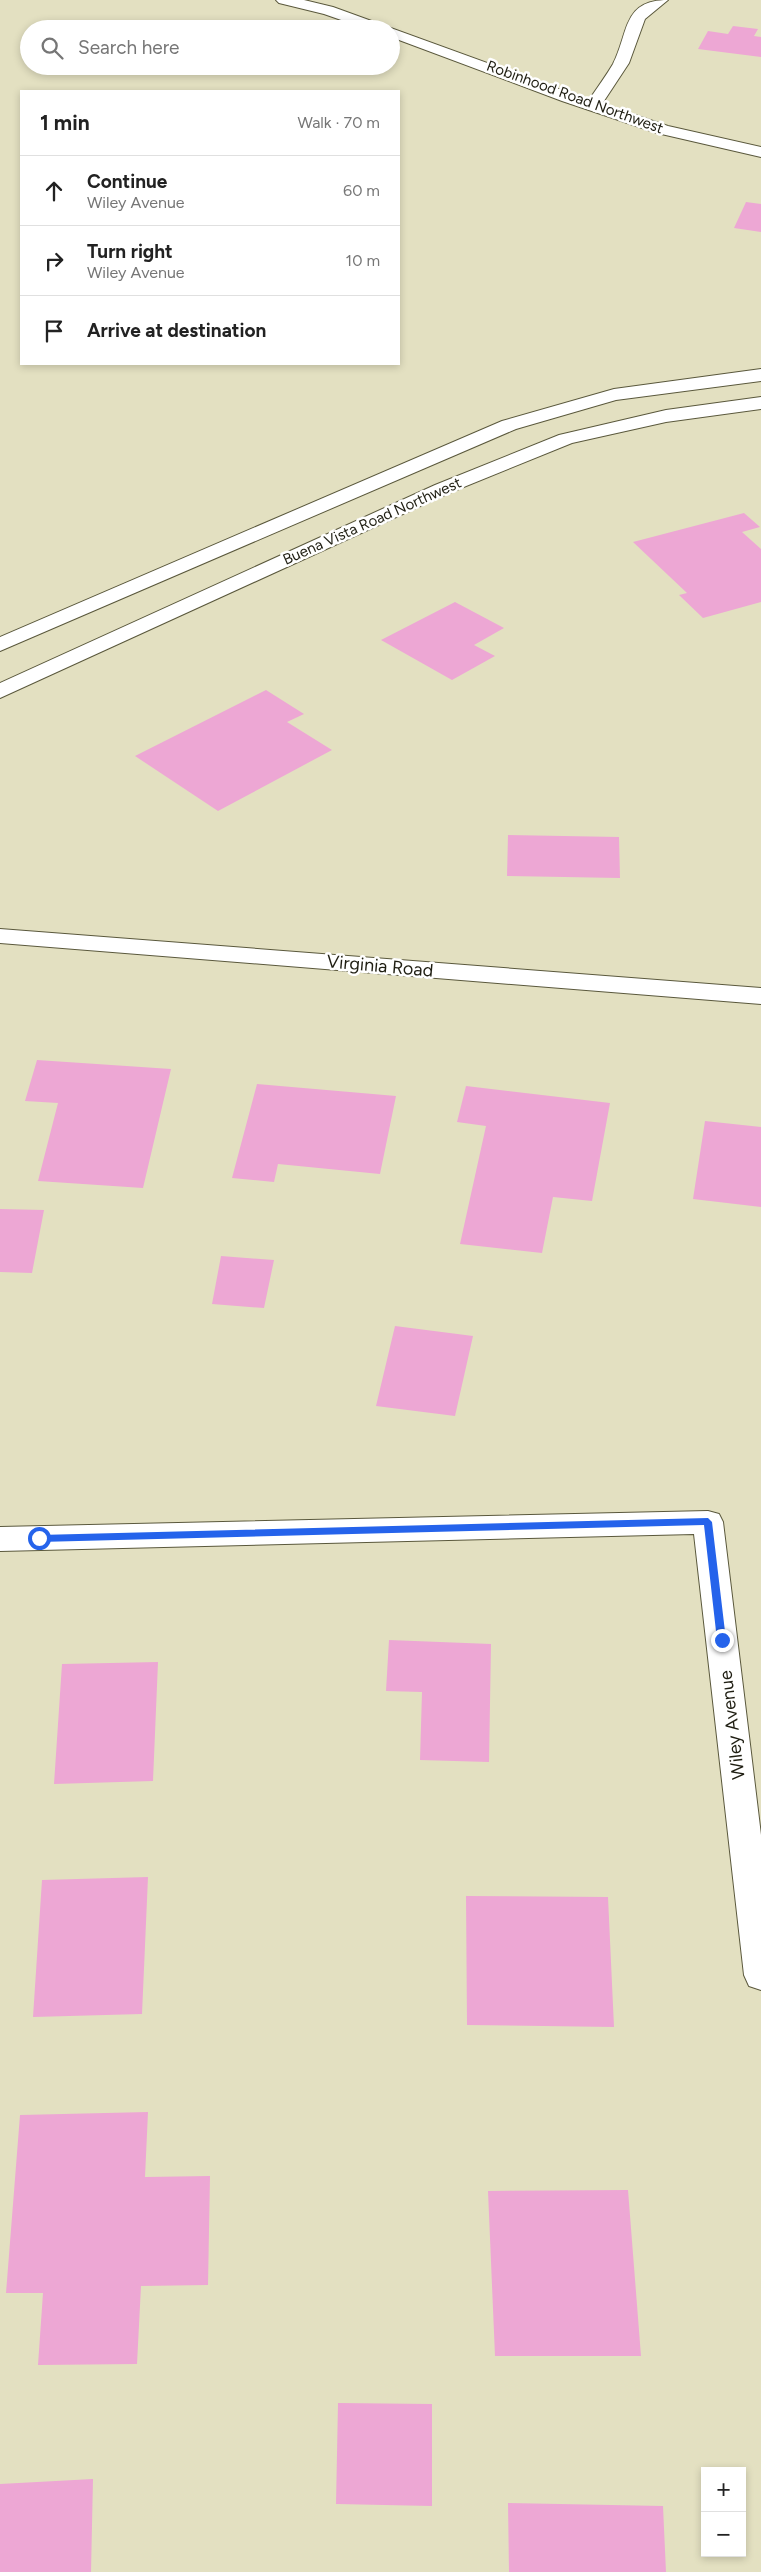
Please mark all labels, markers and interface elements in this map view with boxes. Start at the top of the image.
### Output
search box [20,20,400,75]
icon: search [38,34,66,62]
text: Search here [78,36,180,59]
street label: Robinhood Road Northwest [484,57,666,138]
text: 1 min [40,110,90,135]
text: Walk · 70 m [297,113,380,132]
text: Continue [87,170,167,193]
icon: ahead [40,177,68,205]
text: 60 m [343,181,380,200]
text: Wiley Avenue [87,193,185,212]
text: Turn right [87,240,173,263]
icon: right [40,247,68,275]
text: 10 m [346,251,380,270]
text: Wiley Avenue [87,263,185,282]
icon: arrive [40,317,68,345]
text: Arrive at destination [87,319,266,342]
street label: Buena Vista Road Northwest [280,473,464,569]
street label: Virginia Road [326,950,434,982]
route start [28,1527,51,1550]
route end [711,1629,734,1652]
street label: Wiley Avenue [714,1669,750,1781]
map controls [701,2467,746,2557]
button: + [701,2467,746,2512]
button: − [701,2512,746,2557]

